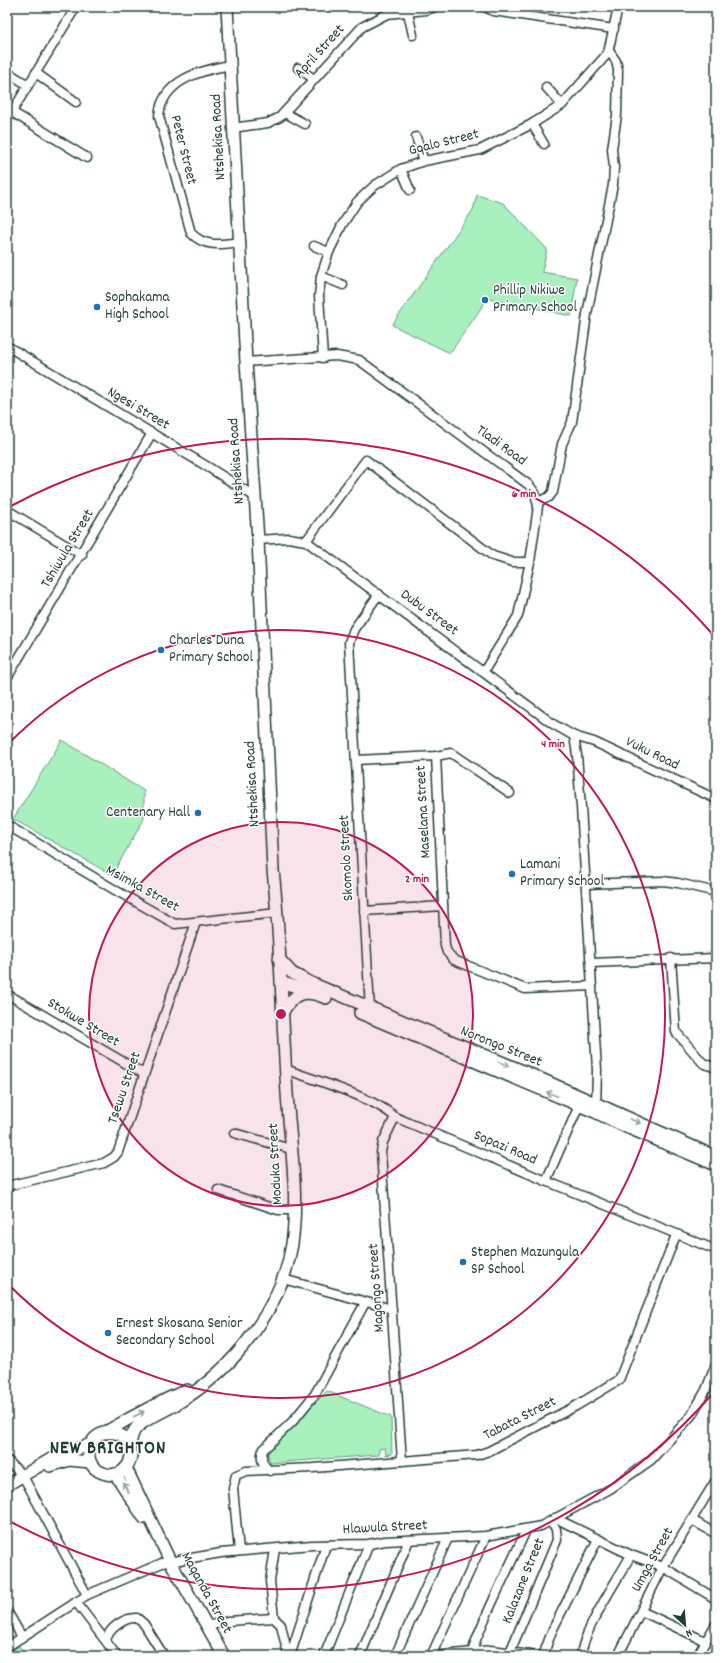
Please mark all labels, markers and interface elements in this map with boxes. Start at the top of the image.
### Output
street label: April Street [289,19,351,84]
street label: Ntshekisa Road [206,93,232,181]
street label: Peter Street [164,113,202,188]
street label: Gqalo Street [407,124,482,162]
place label: Phillip Nikiwe Primary School [493,280,577,319]
place label: Sophakama High School [105,287,171,326]
marker: Phillip Nikiwe Primary School [480,295,490,305]
marker: Sophakama High School [92,302,102,312]
street label: Ngesi Street [103,382,174,437]
street label: Ntshekisa Road [223,417,251,505]
street label: Tladi Road [471,420,531,472]
text: 6 min [512,486,537,503]
street label: Tshiwula Street [36,505,100,593]
street label: Dubu Street [395,584,463,642]
place label: Charles Duna Primary School [169,630,253,669]
marker: Charles Duna Primary School [156,645,166,655]
street label: Vuku Road [621,731,683,777]
text: 4 min [541,736,565,753]
street label: Ntshekisa Road [240,740,266,828]
street label: Maselana Street [411,764,437,859]
place label: Centenary Hall [106,802,190,824]
marker: Centenary Hall [193,808,203,818]
street label: Skomolo Street [334,814,360,902]
place label: Lamani Primary School [520,854,604,893]
street label: Msimka Street [101,860,183,919]
marker: Lamani Primary School [507,869,517,879]
text: 2 min [405,871,429,888]
street label: Stokwe Street [43,993,124,1054]
centre of rings [274,1007,288,1021]
street label: Norongo Street [457,1021,546,1074]
street label: Tsewu Street [102,1049,148,1127]
one-way arrow [497,1060,509,1068]
one-way arrow [546,1090,558,1098]
one-way arrow [629,1118,641,1126]
street label: Moduka Street [263,1122,289,1206]
street label: Sopazi Road [470,1125,540,1171]
street label: Magongo Street [363,1242,391,1333]
place label: Stephen Mazungula SP School [471,1242,580,1281]
marker: Stephen Mazungula SP School [458,1257,468,1267]
place label: Ernest Skosana Senior Secondary School [116,1313,243,1352]
marker: Ernest Skosana Senior Secondary School [103,1328,113,1338]
street label: Tabata Street [480,1391,561,1447]
one-way arrow [132,1410,144,1417]
district label: NEW BRIGHTON [50,1436,166,1463]
one-way arrow [121,1483,129,1495]
street label: Hlawula Street [342,1515,428,1541]
street label: Umga Street [626,1523,680,1596]
street label: Kalazane Street [497,1534,551,1627]
street label: Maqanda Street [174,1548,238,1638]
north arrow [665,1605,705,1645]
text: N [682,1624,694,1641]

